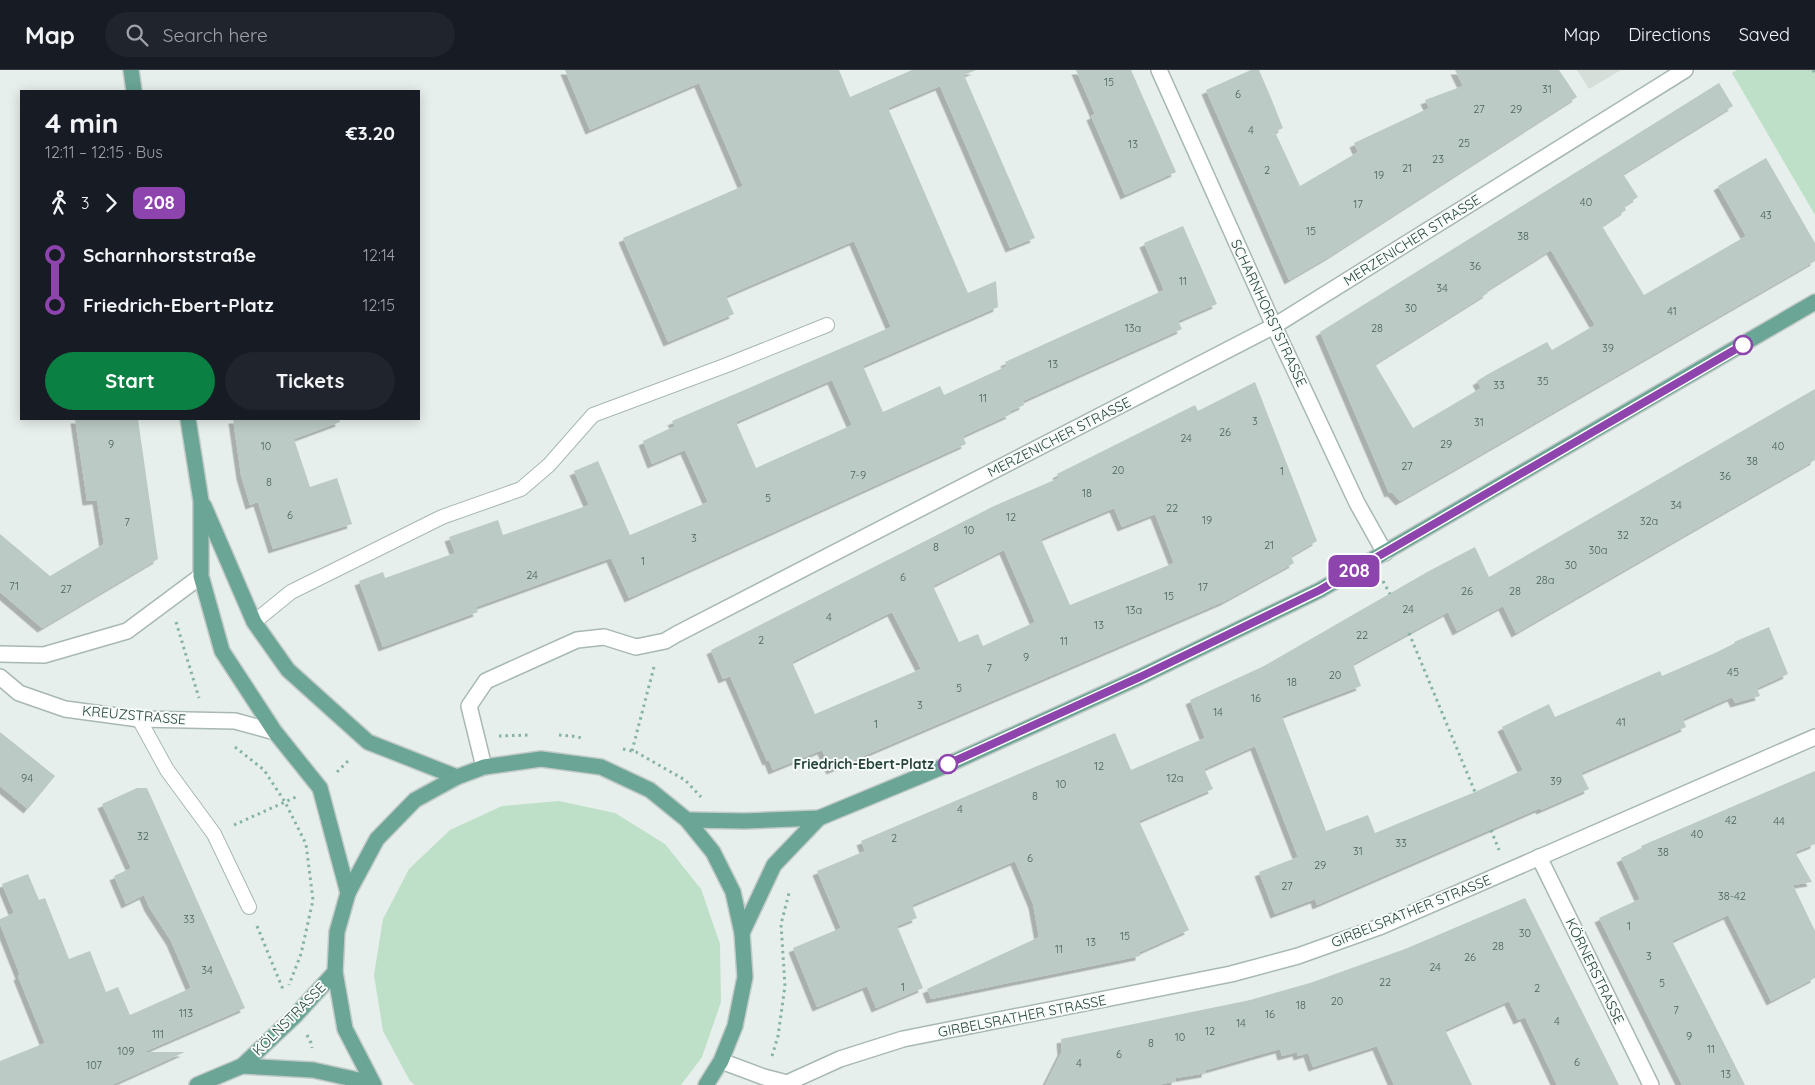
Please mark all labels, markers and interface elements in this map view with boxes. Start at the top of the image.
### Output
search box [105,12,455,57]
text: Map [25,20,75,50]
icon: search [123,21,151,49]
text: Search here [163,23,268,47]
text: Map [1563,23,1600,46]
text: Directions [1628,23,1711,46]
text: Saved [1739,23,1790,46]
house number: 15 [1104,75,1114,89]
house number: 31 [1542,82,1552,96]
house number: 6 [1235,87,1241,101]
house number: 27 [1473,102,1485,116]
house number: 29 [1510,102,1522,116]
text: 4 min [45,105,118,140]
text: €3.20 [346,121,395,145]
house number: 4 [1248,123,1254,137]
house number: 25 [1458,136,1470,150]
house number: 13 [1128,137,1138,151]
text: 12:11 – 12:15 · Bus [45,142,163,162]
house number: 23 [1432,152,1444,166]
house number: 21 [1402,161,1412,175]
house number: 2 [1264,163,1270,177]
house number: 19 [1374,168,1384,182]
icon: walk [45,189,73,217]
icon: forward [97,189,125,217]
street label: MERZENICHER STRASSE [1340,190,1484,290]
text: 208 [143,191,175,214]
text: 3 [81,193,89,213]
house number: 40 [1580,195,1592,209]
house number: 17 [1353,197,1363,211]
house number: 43 [1760,208,1772,222]
house number: 15 [1306,224,1316,238]
house number: 38 [1517,229,1529,243]
street label: SCHARNHORSTSTRASSE [1227,236,1311,390]
text: Scharnhorststraße [83,243,256,267]
text: 12:14 [363,245,395,265]
house number: 36 [1469,259,1481,273]
house number: 11 [1179,274,1187,288]
house number: 34 [1436,281,1448,295]
text: Friedrich-Ebert-Platz [83,293,274,317]
text: 12:15 [363,295,395,315]
house number: 30 [1405,301,1417,315]
house number: 41 [1667,304,1677,318]
house number: 13a [1125,321,1141,335]
house number: 28 [1371,321,1383,335]
unlabelled marker [1733,335,1753,355]
house number: 39 [1602,341,1614,355]
button: Start [45,352,215,410]
button: Tickets [225,352,395,410]
house number: 13 [1048,357,1058,371]
house number: 35 [1537,374,1549,388]
house number: 33 [1493,378,1505,392]
house number: 11 [979,391,987,405]
street label: MERZENICHER STRASSE [984,393,1134,481]
house number: 3 [1252,414,1258,428]
house number: 31 [1474,415,1484,429]
house number: 26 [1219,425,1231,439]
house number: 24 [1180,431,1192,445]
house number: 9 [108,437,114,451]
house number: 29 [1440,437,1452,451]
house number: 10 [261,439,271,453]
house number: 40 [1772,439,1784,453]
house number: 38 [1746,454,1758,468]
house number: 27 [1401,459,1413,473]
house number: 20 [1112,463,1124,477]
house number: 1 [1280,464,1284,478]
house number: 7-9 [850,468,866,482]
house number: 36 [1719,469,1731,483]
house number: 8 [266,475,272,489]
house number: 18 [1082,486,1092,500]
house number: 5 [765,491,771,505]
house number: 34 [1670,498,1682,512]
house number: 22 [1166,501,1178,515]
house number: 6 [287,508,293,522]
house number: 12 [1006,510,1016,524]
house number: 19 [1202,513,1212,527]
house number: 32a [1640,514,1658,528]
house number: 7 [124,515,130,529]
house number: 10 [964,523,974,537]
house number: 32 [1617,528,1629,542]
house number: 3 [691,531,697,545]
house number: 21 [1264,538,1274,552]
house number: 8 [933,540,939,554]
house number: 30a [1589,543,1607,557]
house number: 1 [641,554,645,568]
line badge: 208 [1325,555,1383,587]
house number: 30 [1565,558,1577,572]
text: 208 [1338,559,1370,582]
house number: 24 [526,568,538,582]
house number: 6 [900,570,906,584]
house number: 28a [1536,573,1554,587]
house number: 71 [9,579,19,593]
house number: 17 [1198,580,1208,594]
house number: 27 [60,582,72,596]
house number: 26 [1461,584,1473,598]
house number: 28 [1509,584,1521,598]
house number: 15 [1164,589,1174,603]
house number: 24 [1402,602,1414,616]
house number: 13a [1126,603,1142,617]
house number: 4 [826,610,832,624]
house number: 13 [1094,618,1104,632]
house number: 22 [1356,628,1368,642]
house number: 2 [758,633,764,647]
house number: 11 [1060,634,1068,648]
house number: 9 [1023,650,1029,664]
house number: 7 [986,661,992,675]
house number: 45 [1727,665,1739,679]
house number: 20 [1329,668,1341,682]
house number: 18 [1287,675,1297,689]
house number: 5 [956,681,962,695]
house number: 16 [1251,691,1261,705]
house number: 3 [917,698,923,712]
street label: KREUZSTRASSE [81,701,187,729]
house number: 14 [1213,705,1223,719]
house number: 41 [1616,715,1626,729]
house number: 1 [874,717,878,731]
marker: Friedrich-Ebert-Platz [938,754,958,774]
place label: Friedrich-Ebert-Platz [793,755,934,773]
house number: 12 [1094,759,1104,773]
house number: 94 [21,771,33,785]
house number: 12a [1167,771,1183,785]
house number: 39 [1550,774,1562,788]
house number: 10 [1056,777,1066,791]
house number: 8 [1032,789,1038,803]
house number: 4 [957,802,963,816]
house number: 42 [1725,813,1737,827]
house number: 44 [1773,814,1785,828]
house number: 40 [1691,827,1703,841]
house number: 32 [137,829,149,843]
house number: 2 [891,831,897,845]
house number: 33 [1395,836,1407,850]
house number: 31 [1353,844,1363,858]
house number: 38 [1657,845,1669,859]
house number: 6 [1027,851,1033,865]
house number: 29 [1314,858,1326,872]
street label: GIRBELSRATHER STRASSE [1328,871,1494,951]
house number: 27 [1281,879,1293,893]
house number: 38-42 [1718,889,1746,903]
house number: 33 [183,912,195,926]
street label: KÖRNERSTRASSE [1562,915,1628,1027]
house number: 1 [1627,919,1631,933]
house number: 30 [1519,926,1531,940]
house number: 15 [1120,929,1130,943]
house number: 13 [1086,935,1096,949]
house number: 28 [1492,939,1504,953]
house number: 11 [1055,942,1063,956]
house number: 3 [1646,949,1652,963]
house number: 26 [1464,950,1476,964]
house number: 24 [1429,960,1441,974]
house number: 34 [201,963,213,977]
house number: 22 [1379,975,1391,989]
house number: 5 [1659,976,1665,990]
street label: KÖLNSTRASSE [249,979,329,1059]
house number: 1 [901,980,905,994]
house number: 2 [1534,981,1540,995]
street label: GIRBELSRATHER STRASSE [936,991,1108,1041]
house number: 20 [1331,994,1343,1008]
house number: 18 [1296,998,1306,1012]
house number: 7 [1673,1003,1679,1017]
house number: 113 [179,1006,193,1020]
house number: 16 [1265,1007,1275,1021]
house number: 4 [1554,1014,1560,1028]
house number: 14 [1236,1016,1246,1030]
house number: 12 [1205,1024,1215,1038]
house number: 111 [152,1027,164,1041]
house number: 9 [1686,1029,1692,1043]
house number: 10 [1175,1030,1185,1044]
house number: 8 [1148,1036,1154,1050]
house number: 11 [1707,1042,1715,1056]
house number: 109 [118,1044,134,1058]
house number: 6 [1116,1047,1122,1061]
house number: 6 [1574,1055,1580,1069]
house number: 4 [1076,1056,1082,1070]
house number: 107 [86,1058,102,1072]
house number: 13 [1721,1067,1731,1081]

